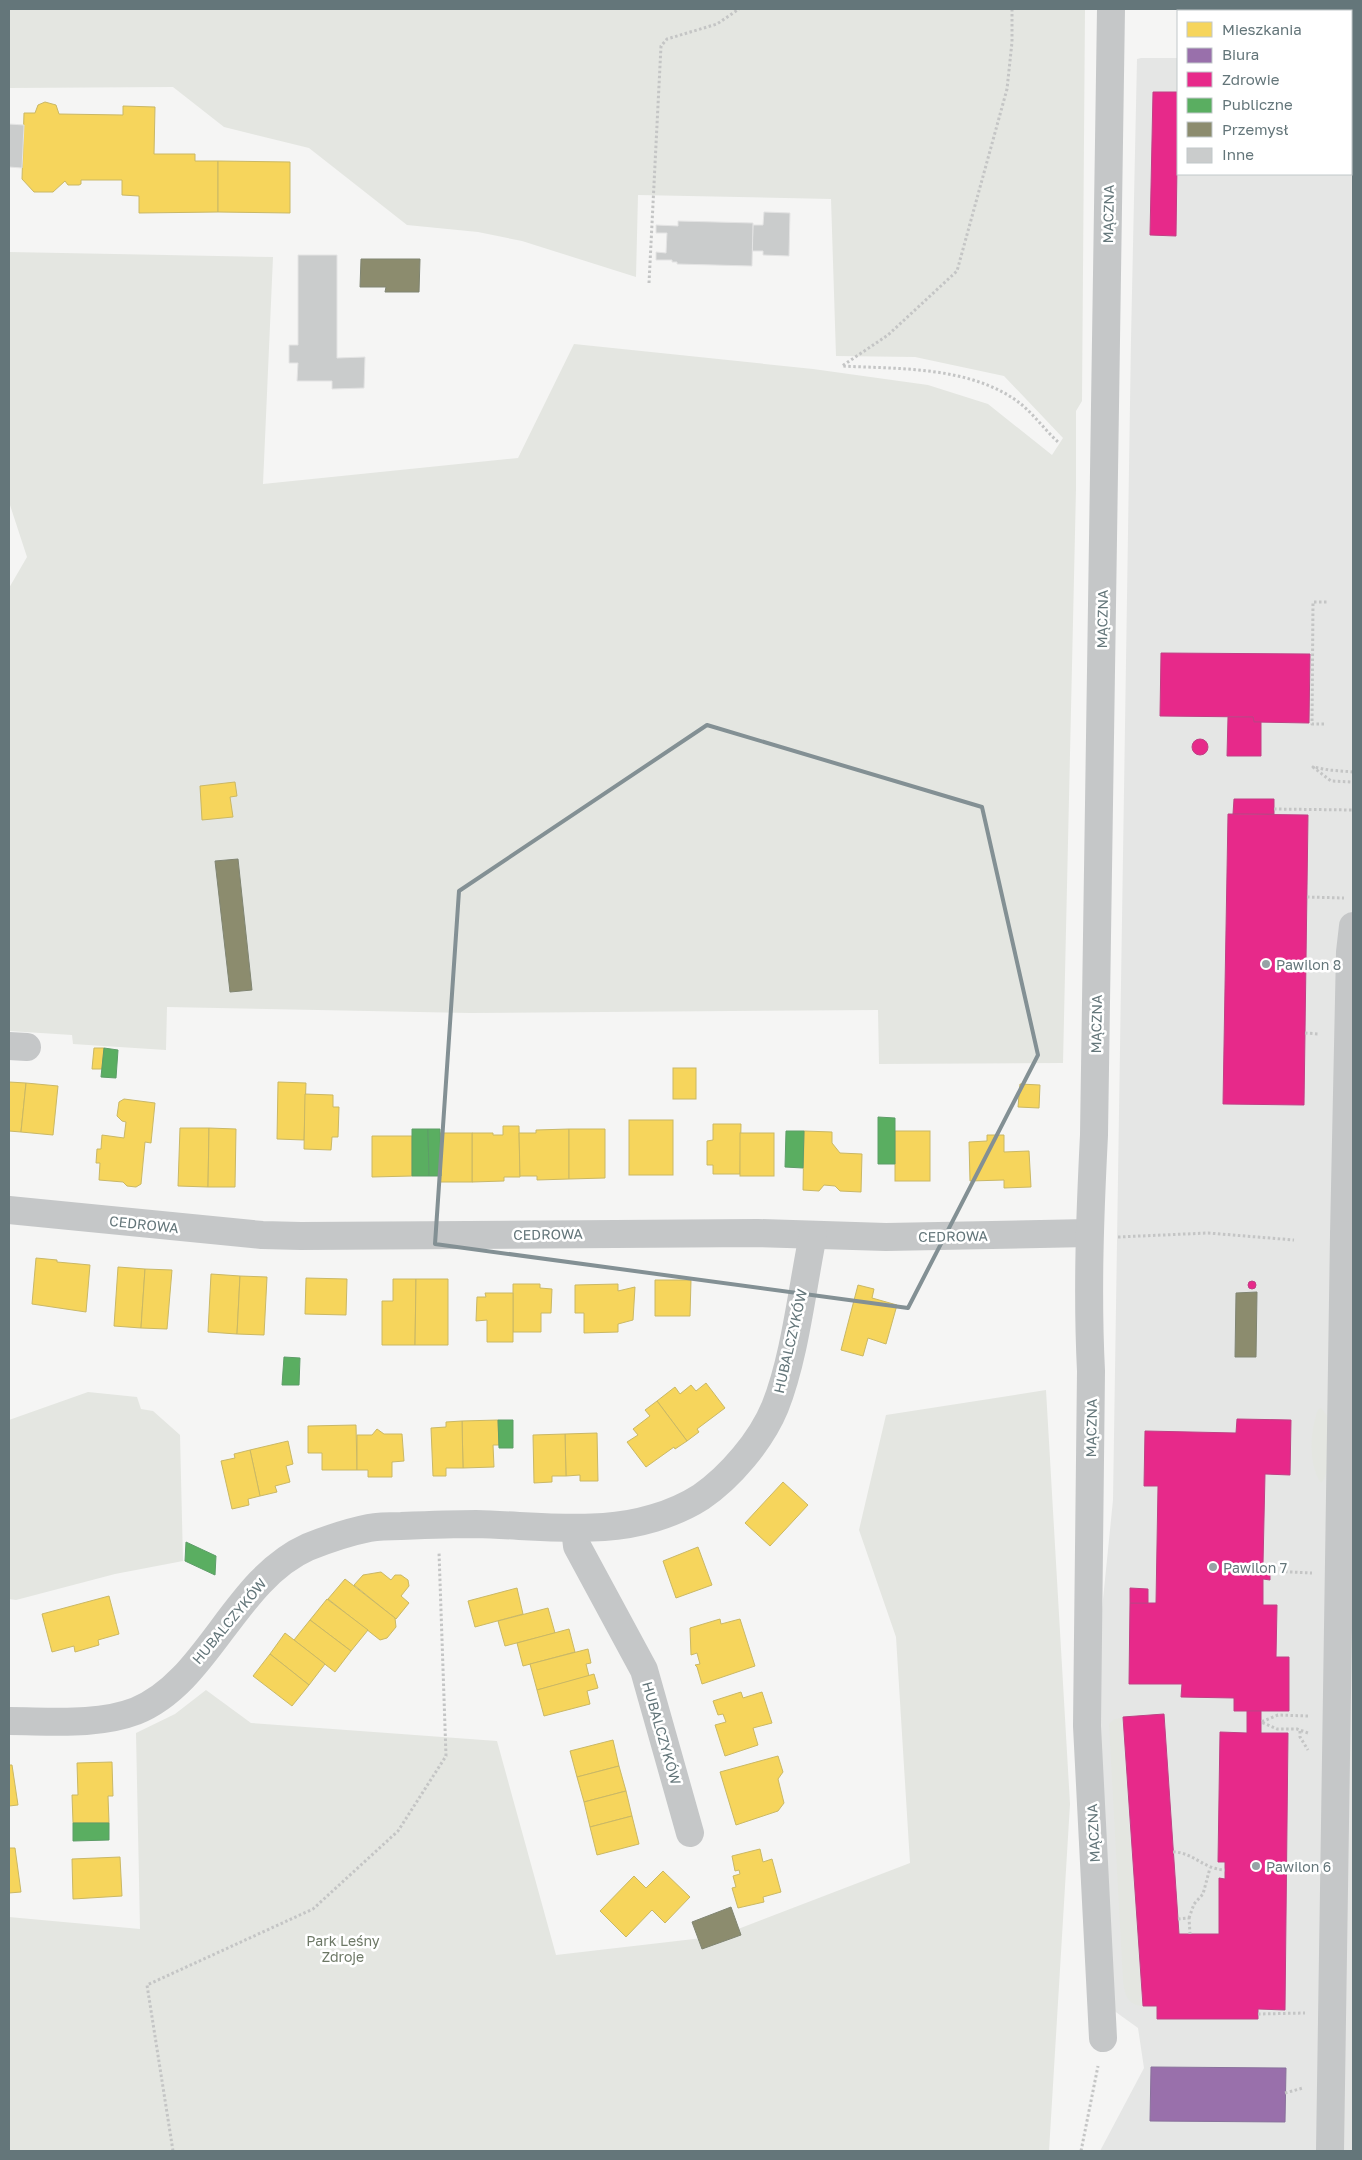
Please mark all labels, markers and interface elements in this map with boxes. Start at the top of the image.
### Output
legend [1177,10,1352,175]
text: Mieszkania [1222,20,1302,38]
text: Biura [1222,45,1259,63]
text: Zdrowie [1222,70,1280,88]
text: Publiczne [1222,95,1293,113]
text: Przemysł [1222,120,1289,138]
text: Inne [1222,145,1254,163]
street label: MĄCZNA [1099,184,1117,244]
street label: MĄCZNA [1093,589,1111,649]
place label: Pawilon 8 [1276,956,1341,973]
marker: Pawilon 8 [1260,958,1272,970]
street label: MĄCZNA [1087,994,1105,1054]
street label: CEDROWA [109,1212,180,1236]
street label: CEDROWA [513,1225,584,1243]
street label: CEDROWA [918,1227,989,1245]
street label: HUBALCZYKÓW [770,1287,810,1395]
street label: MĄCZNA [1082,1398,1100,1458]
place label: Pawilon 7 [1223,1559,1287,1576]
marker: Pawilon 7 [1207,1561,1219,1573]
street label: HUBALCZYKÓW [188,1574,270,1667]
street label: HUBALCZYKÓW [639,1679,685,1787]
street label: MĄCZNA [1083,1803,1103,1863]
place label: Pawilon 6 [1266,1858,1331,1875]
marker: Pawilon 6 [1250,1860,1262,1872]
park label: Park Leśny Zdroje [306,1932,380,1965]

